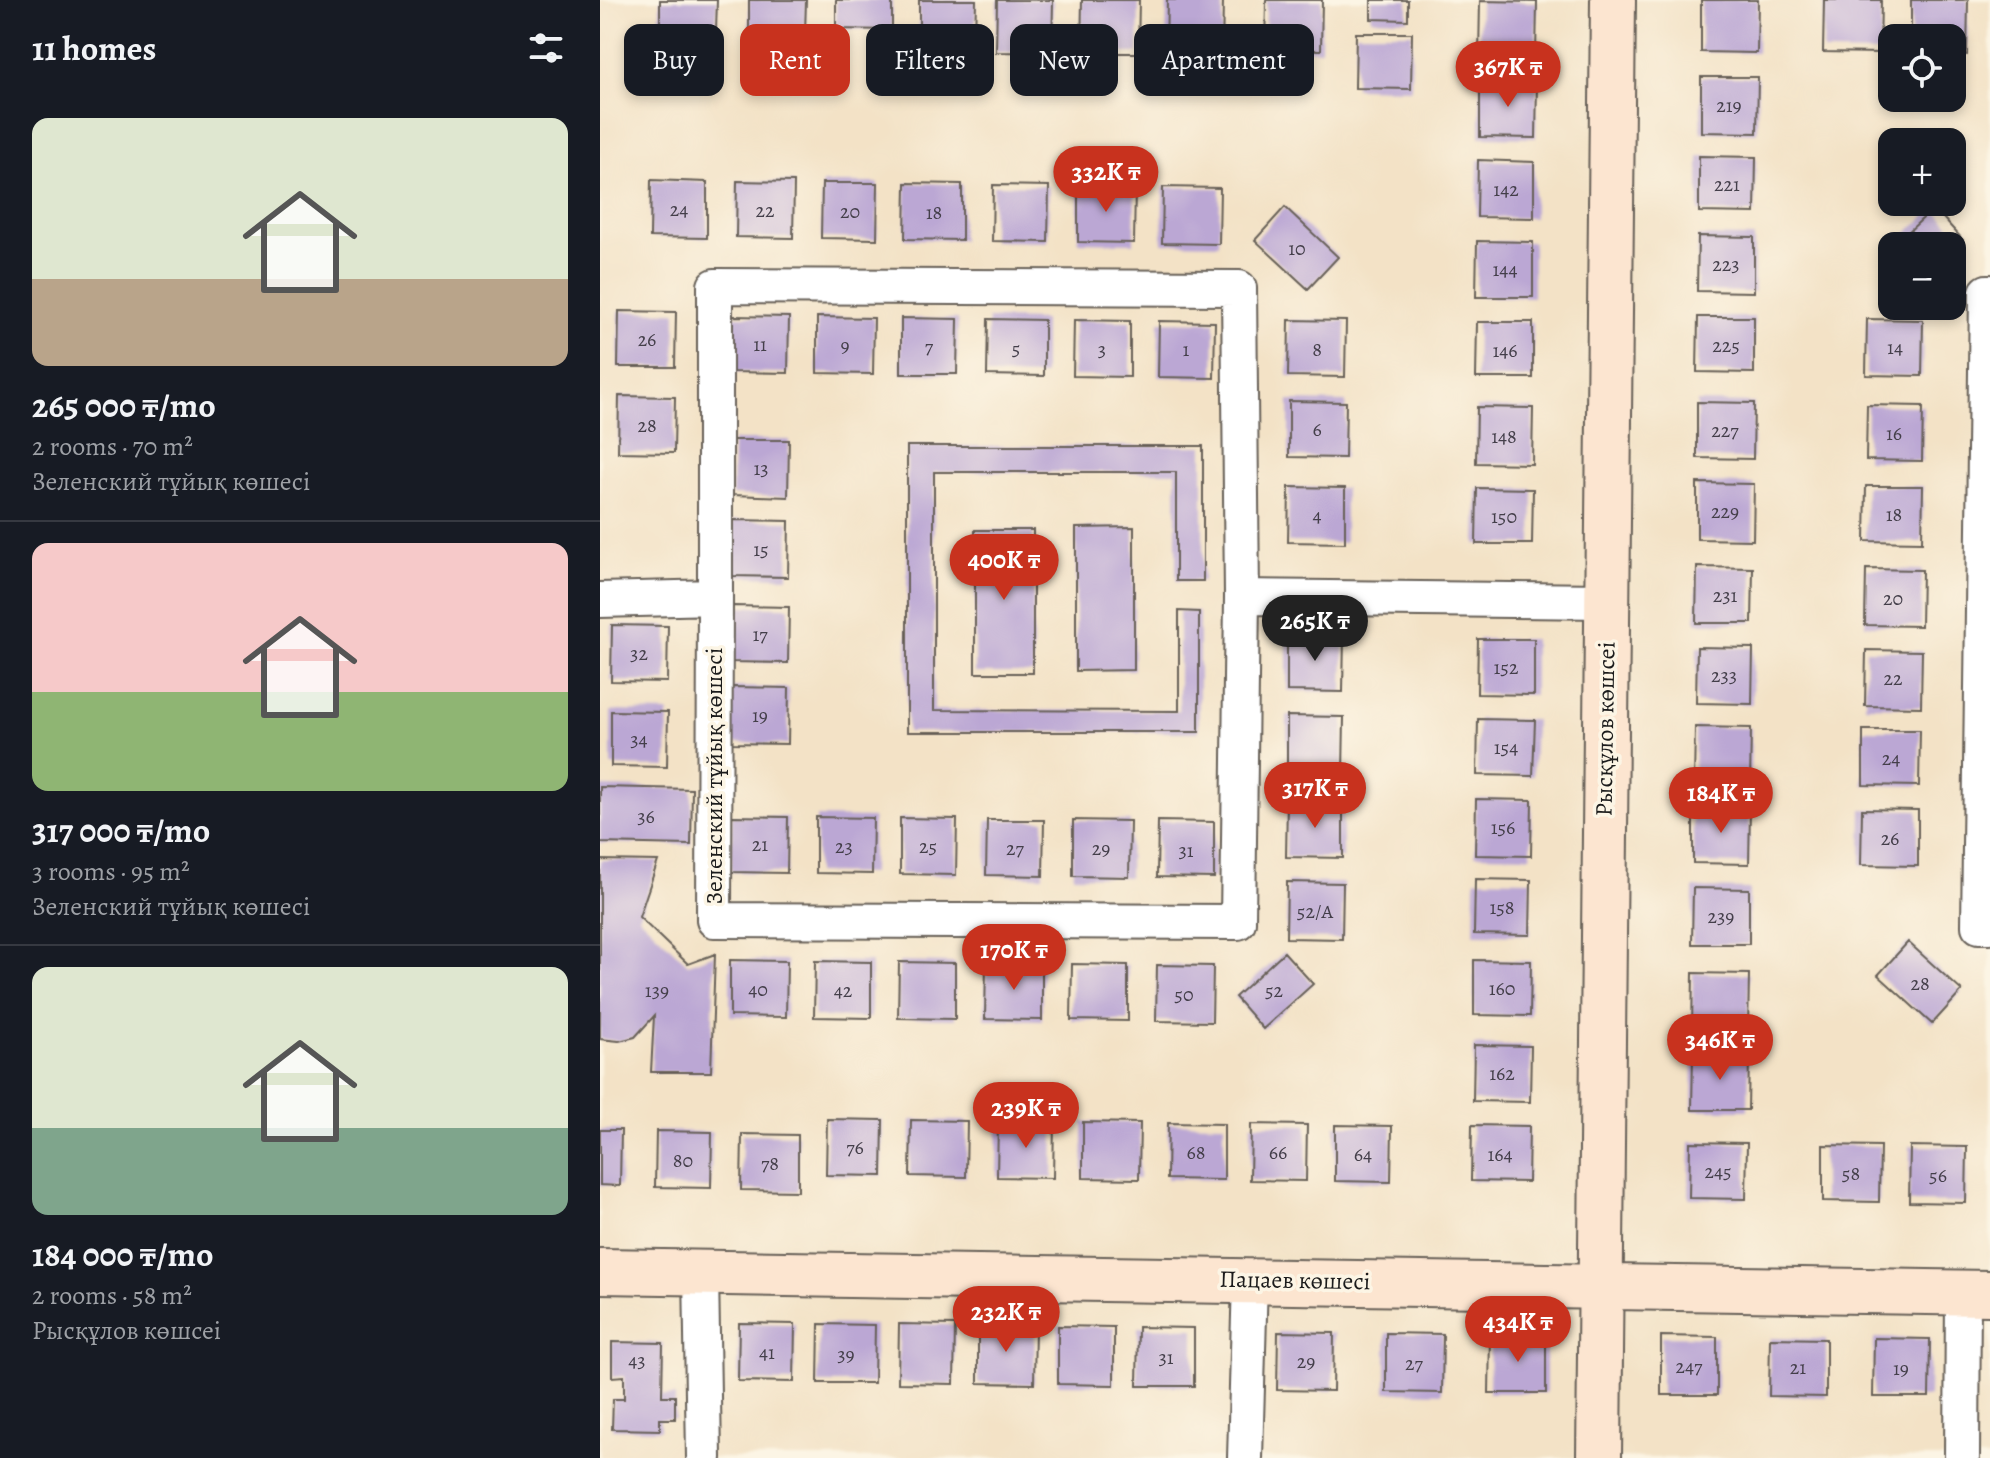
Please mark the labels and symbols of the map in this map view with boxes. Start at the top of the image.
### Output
pin: 367K ₸ [1443,41,1573,109]
house number: 219 [1716,92,1742,119]
pin: 332K ₸ [1041,146,1171,214]
house number: 221 [1714,171,1740,198]
house number: 142 [1493,176,1519,203]
house number: 24 [670,196,688,223]
house number: 22 [756,197,775,224]
house number: 20 [840,198,860,225]
house number: 18 [926,199,942,226]
house number: 10 [1288,235,1306,262]
house number: 223 [1712,251,1740,278]
house number: 144 [1493,256,1517,283]
house number: 26 [638,326,656,353]
house number: 11 [753,331,767,358]
house number: 9 [840,332,850,359]
house number: 225 [1712,332,1740,359]
house number: 7 [925,333,934,360]
house number: 14 [1887,334,1903,361]
house number: 5 [1012,335,1020,362]
house number: 3 [1098,336,1106,363]
house number: 1 [1183,336,1190,363]
house number: 8 [1312,336,1322,363]
house number: 146 [1492,337,1518,364]
house number: 28 [637,412,657,439]
house number: 6 [1312,416,1322,443]
house number: 227 [1711,417,1739,444]
house number: 16 [1886,420,1902,447]
house number: 148 [1491,423,1517,450]
house number: 13 [753,455,769,482]
house number: 229 [1711,498,1739,525]
house number: 18 [1886,501,1902,528]
house number: 4 [1312,502,1322,529]
house number: 150 [1491,503,1517,530]
pin: 400K ₸ [939,534,1069,602]
house number: 15 [753,536,769,563]
house number: 231 [1713,582,1737,609]
house number: 20 [1883,585,1903,612]
pin: 265K ₸ [1250,595,1380,663]
house number: 17 [752,621,768,648]
house number: 32 [630,640,648,667]
street label: Рысқұлов көшсеі [1587,641,1623,817]
street label: Зеленский тұйық көшесі [698,648,730,904]
house number: 152 [1494,654,1519,681]
house number: 233 [1711,662,1737,689]
house number: 22 [1884,665,1903,692]
house number: 19 [752,702,768,729]
house number: 34 [630,726,648,753]
house number: 154 [1494,734,1518,761]
house number: 24 [1882,745,1900,772]
pin: 317K ₸ [1250,762,1380,830]
pin: 184K ₸ [1656,767,1786,835]
house number: 36 [637,803,655,830]
house number: 156 [1491,814,1515,841]
house number: 26 [1881,825,1899,852]
house number: 21 [752,831,768,858]
house number: 23 [835,833,853,860]
house number: 25 [919,833,937,860]
house number: 27 [1006,835,1025,862]
house number: 29 [1092,835,1110,862]
house number: 31 [1178,837,1194,864]
house number: 158 [1489,894,1515,921]
house number: 52/А [1297,898,1333,925]
house number: 239 [1708,903,1734,930]
pin: 170K ₸ [949,924,1079,992]
house number: 28 [1910,970,1930,997]
house number: 160 [1489,975,1515,1002]
house number: 40 [748,976,768,1003]
house number: 139 [645,977,669,1004]
house number: 42 [834,977,853,1004]
house number: 52 [1265,977,1284,1004]
house number: 50 [1174,981,1194,1008]
pin: 346K ₸ [1655,1014,1785,1082]
house number: 162 [1489,1060,1515,1087]
pin: 239K ₸ [961,1082,1091,1150]
house number: 76 [846,1134,864,1161]
house number: 68 [1187,1139,1205,1166]
house number: 66 [1269,1139,1287,1166]
house number: 64 [1354,1141,1372,1168]
house number: 164 [1487,1141,1513,1168]
house number: 80 [673,1147,693,1174]
house number: 78 [761,1150,779,1177]
house number: 245 [1704,1158,1732,1185]
house number: 58 [1842,1160,1860,1187]
house number: 56 [1929,1162,1947,1189]
street label: Пацаев көшесі [1219,1263,1371,1297]
pin: 232K ₸ [941,1286,1071,1354]
pin: 434K ₸ [1453,1296,1583,1364]
house number: 41 [759,1339,775,1366]
house number: 39 [837,1341,855,1368]
house number: 31 [1158,1344,1174,1371]
house number: 43 [628,1347,646,1374]
house number: 29 [1297,1348,1315,1375]
house number: 27 [1405,1350,1424,1377]
house number: 247 [1676,1353,1703,1380]
house number: 21 [1790,1354,1806,1381]
house number: 19 [1893,1355,1909,1382]

